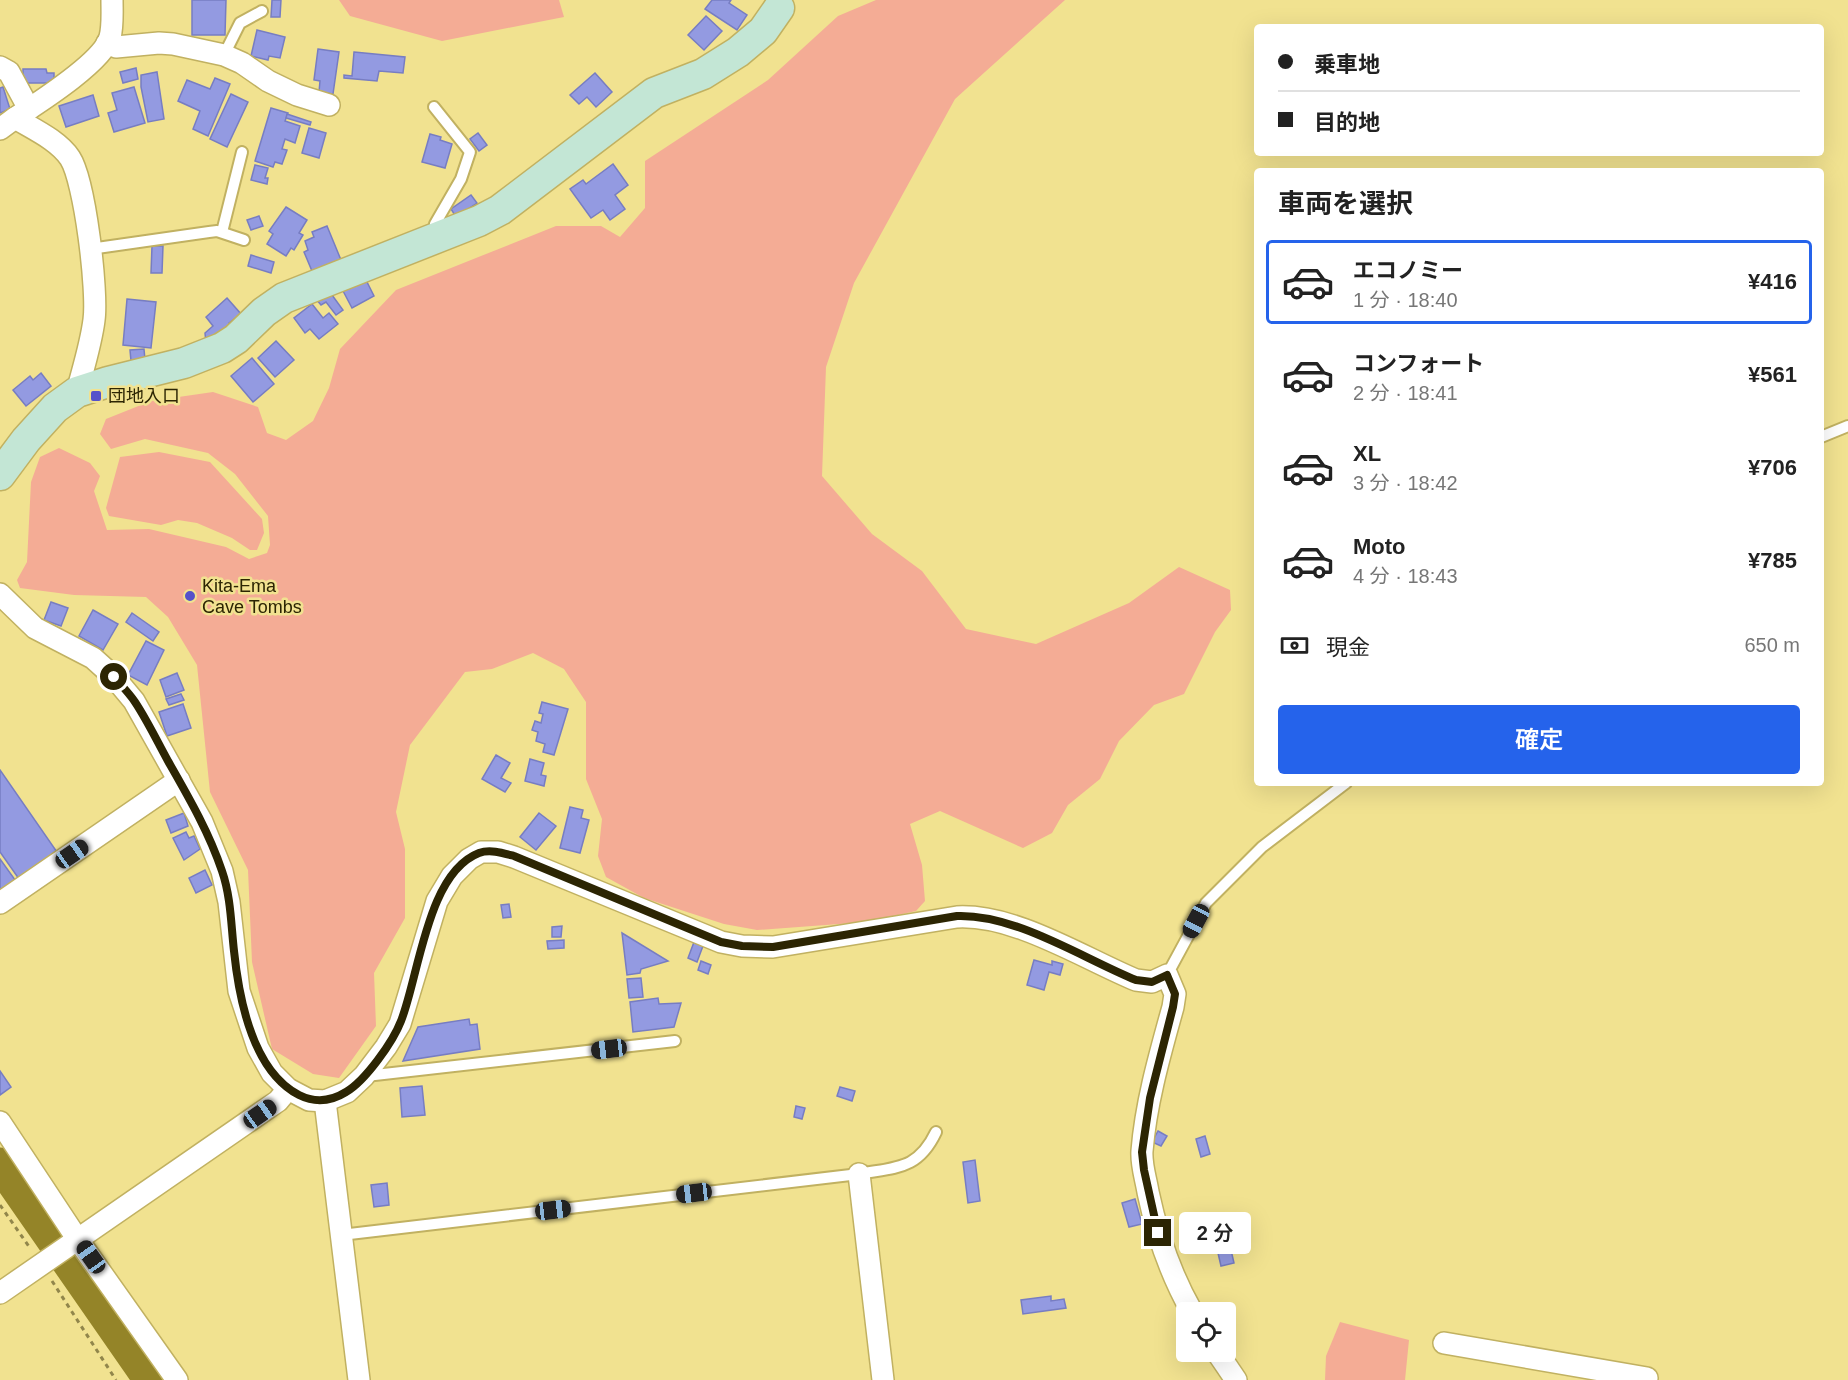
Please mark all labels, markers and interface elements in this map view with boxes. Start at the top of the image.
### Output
text: 乗車地 [1314,52,1380,77]
text: 目的地 [1314,110,1380,135]
text: 車両を選択 [1278,189,1413,219]
icon: car [1281,255,1335,309]
text: エコノミー [1353,258,1463,283]
text: ¥416 [1748,269,1797,294]
text: 1 分 · 18:40 [1353,289,1458,311]
icon: car [1281,348,1335,402]
text: コンフォート [1353,351,1484,376]
text: ¥561 [1748,362,1797,387]
text: 2 分 · 18:41 [1353,382,1458,404]
place label: 団地入口 [108,386,180,406]
marker: 団地入口 [89,389,103,403]
icon: car [1281,441,1335,495]
text: XL [1353,441,1381,466]
text: ¥706 [1748,455,1797,480]
text: 3 分 · 18:42 [1353,472,1458,494]
icon: car [1281,534,1335,588]
text: Moto [1353,534,1406,559]
text: ¥785 [1748,548,1797,573]
text: 4 分 · 18:43 [1353,565,1458,587]
place label: Kita-Ema Cave Tombs [202,576,302,617]
marker: Kita-Ema Cave Tombs [183,589,197,603]
icon: cash [1278,629,1311,662]
text: 650 m [1744,634,1800,656]
text: 現金 [1326,635,1370,660]
route start [100,663,127,690]
button: 確定 [1278,705,1800,774]
car [52,836,92,872]
car [1180,901,1212,941]
car [590,1038,628,1060]
car [240,1096,280,1132]
car [675,1182,713,1204]
car [534,1199,572,1221]
callout: 2 分 [1179,1212,1251,1254]
route end [1144,1219,1171,1246]
text: 2 分 [1197,1222,1233,1244]
car [73,1237,109,1277]
map controls [1176,1302,1236,1362]
button: locate [1176,1302,1236,1362]

